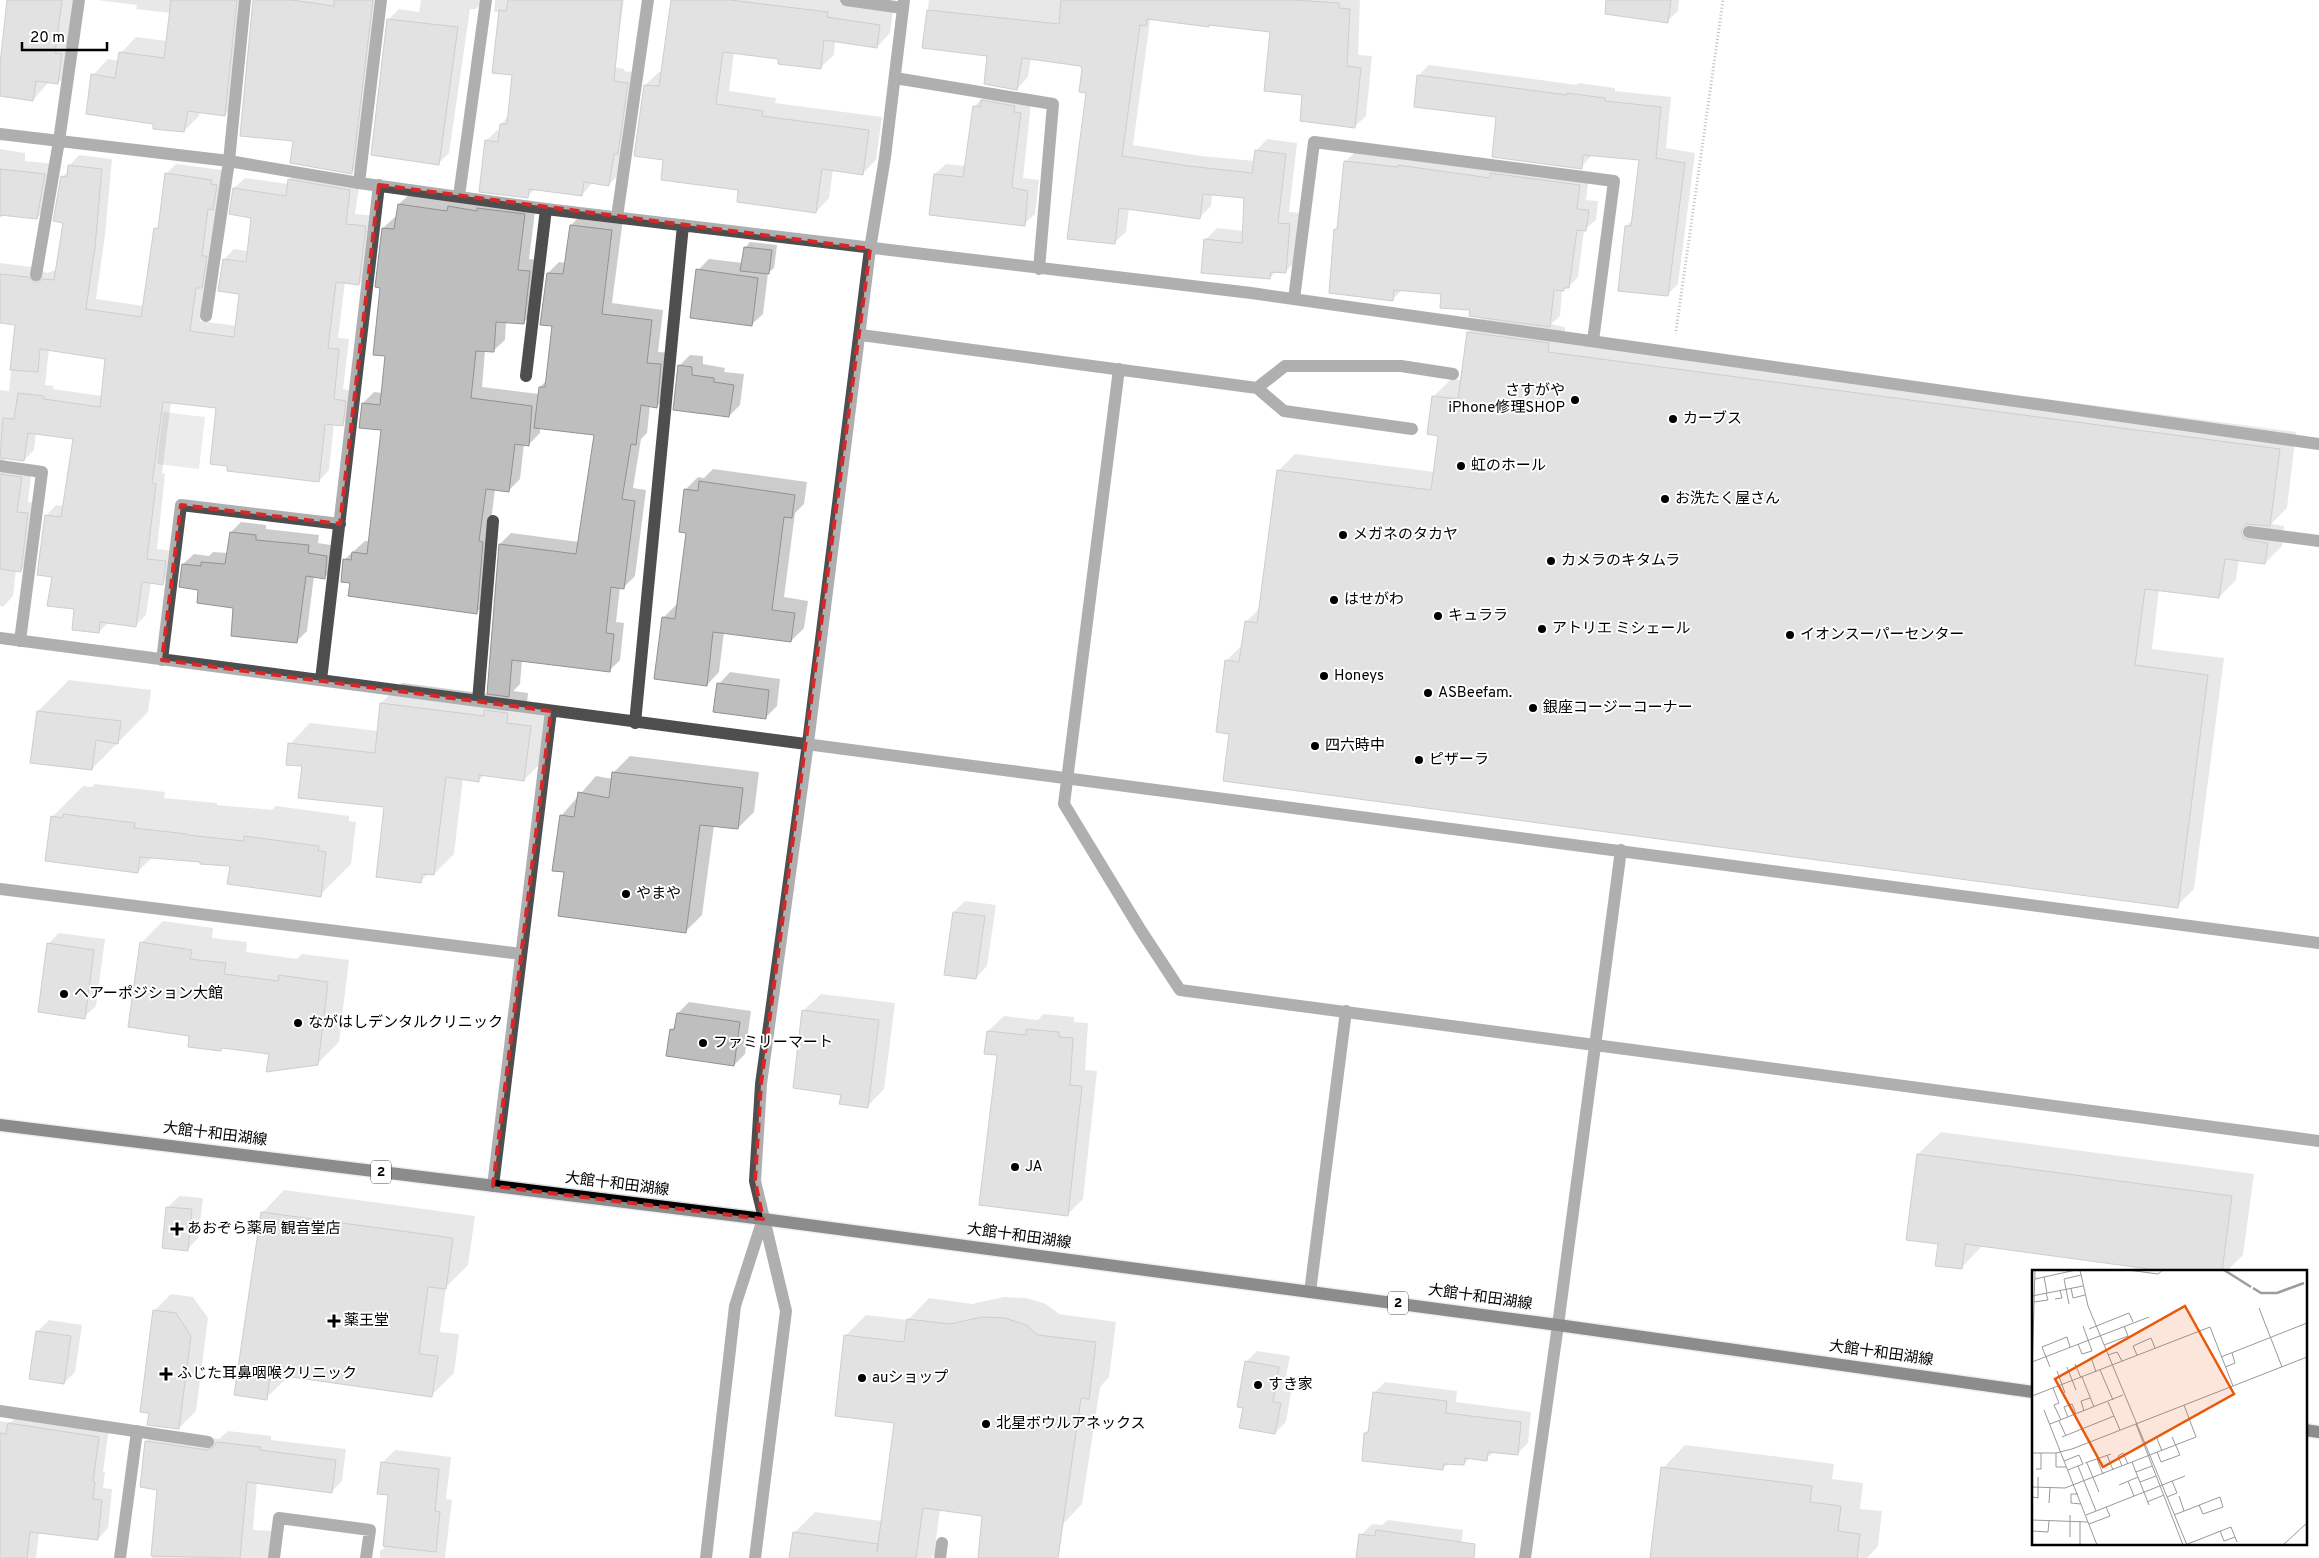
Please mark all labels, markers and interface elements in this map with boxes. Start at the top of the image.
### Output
scale bar [22,20,108,52]
text: 20 m [30,29,65,48]
place label: さすがや iPhone修理SHOP [1448,382,1565,418]
marker: さすがや iPhone修理SHOP [1569,394,1581,406]
place label: カーブス [1683,410,1742,429]
marker: カーブス [1667,413,1679,425]
place label: 虹のホール [1471,457,1546,476]
marker: 虹のホール [1455,460,1467,472]
place label: お洗たく屋さん [1675,490,1780,509]
marker: お洗たく屋さん [1659,493,1671,505]
place label: メガネのタカヤ [1353,526,1458,545]
marker: メガネのタカヤ [1337,529,1349,541]
place label: カメラのキタムラ [1561,552,1680,571]
marker: カメラのキタムラ [1545,555,1557,567]
place label: はせがわ [1344,591,1404,610]
marker: はせがわ [1328,594,1340,606]
place label: キュララ [1448,607,1508,626]
marker: キュララ [1432,610,1444,622]
place label: アトリエ ミシェール [1552,620,1691,639]
marker: アトリエ ミシェール [1536,623,1548,635]
place label: イオンスーパーセンター [1800,626,1965,645]
marker: イオンスーパーセンター [1784,629,1796,641]
place label: Honeys [1334,667,1384,686]
marker: Honeys [1318,670,1330,682]
place label: ASBeefam. [1438,684,1512,703]
marker: ASBeefam. [1422,687,1434,699]
place label: 銀座コージーコーナー [1543,699,1693,718]
marker: 銀座コージーコーナー [1527,702,1539,714]
place label: 四六時中 [1325,737,1385,756]
marker: 四六時中 [1309,740,1321,752]
place label: ピザーラ [1429,751,1489,770]
marker: ピザーラ [1413,754,1425,766]
place label: やまや [636,885,681,904]
marker: やまや [620,888,632,900]
place label: ヘアーポジション大館 [74,985,223,1004]
marker: ヘアーポジション大館 [58,988,70,1000]
place label: ながはしデンタルクリニック [308,1014,503,1033]
marker: ながはしデンタルクリニック [292,1017,304,1029]
place label: ファミリーマート [713,1034,833,1053]
marker: ファミリーマート [697,1037,709,1049]
street label: 大館十和田湖線 [162,1119,268,1151]
place label: JA [1025,1158,1043,1177]
road number: 2 [371,1160,391,1184]
marker: JA [1009,1161,1021,1173]
street label: 大館十和田湖線 [564,1169,670,1201]
place label: あおぞら薬局 観音堂店 [187,1220,341,1239]
street label: 大館十和田湖線 [966,1220,1072,1254]
marker: あおぞら薬局 観音堂店 [171,1223,183,1235]
inset map [2032,1270,2306,1546]
street label: 大館十和田湖線 [1427,1281,1533,1315]
road number: 2 [1388,1292,1408,1315]
place label: 薬王堂 [344,1312,389,1331]
marker: 薬王堂 [328,1315,340,1327]
street label: 大館十和田湖線 [1828,1337,1934,1371]
place label: ふじた耳鼻咽喉クリニック [177,1365,357,1384]
marker: ふじた耳鼻咽喉クリニック [159,1367,173,1381]
place label: auショップ [872,1369,948,1388]
marker: auショップ [856,1372,868,1384]
place label: すき家 [1268,1376,1313,1395]
marker: すき家 [1252,1379,1264,1391]
place label: 北星ボウルアネックス [996,1414,1146,1434]
marker: 北星ボウルアネックス [980,1418,992,1430]

